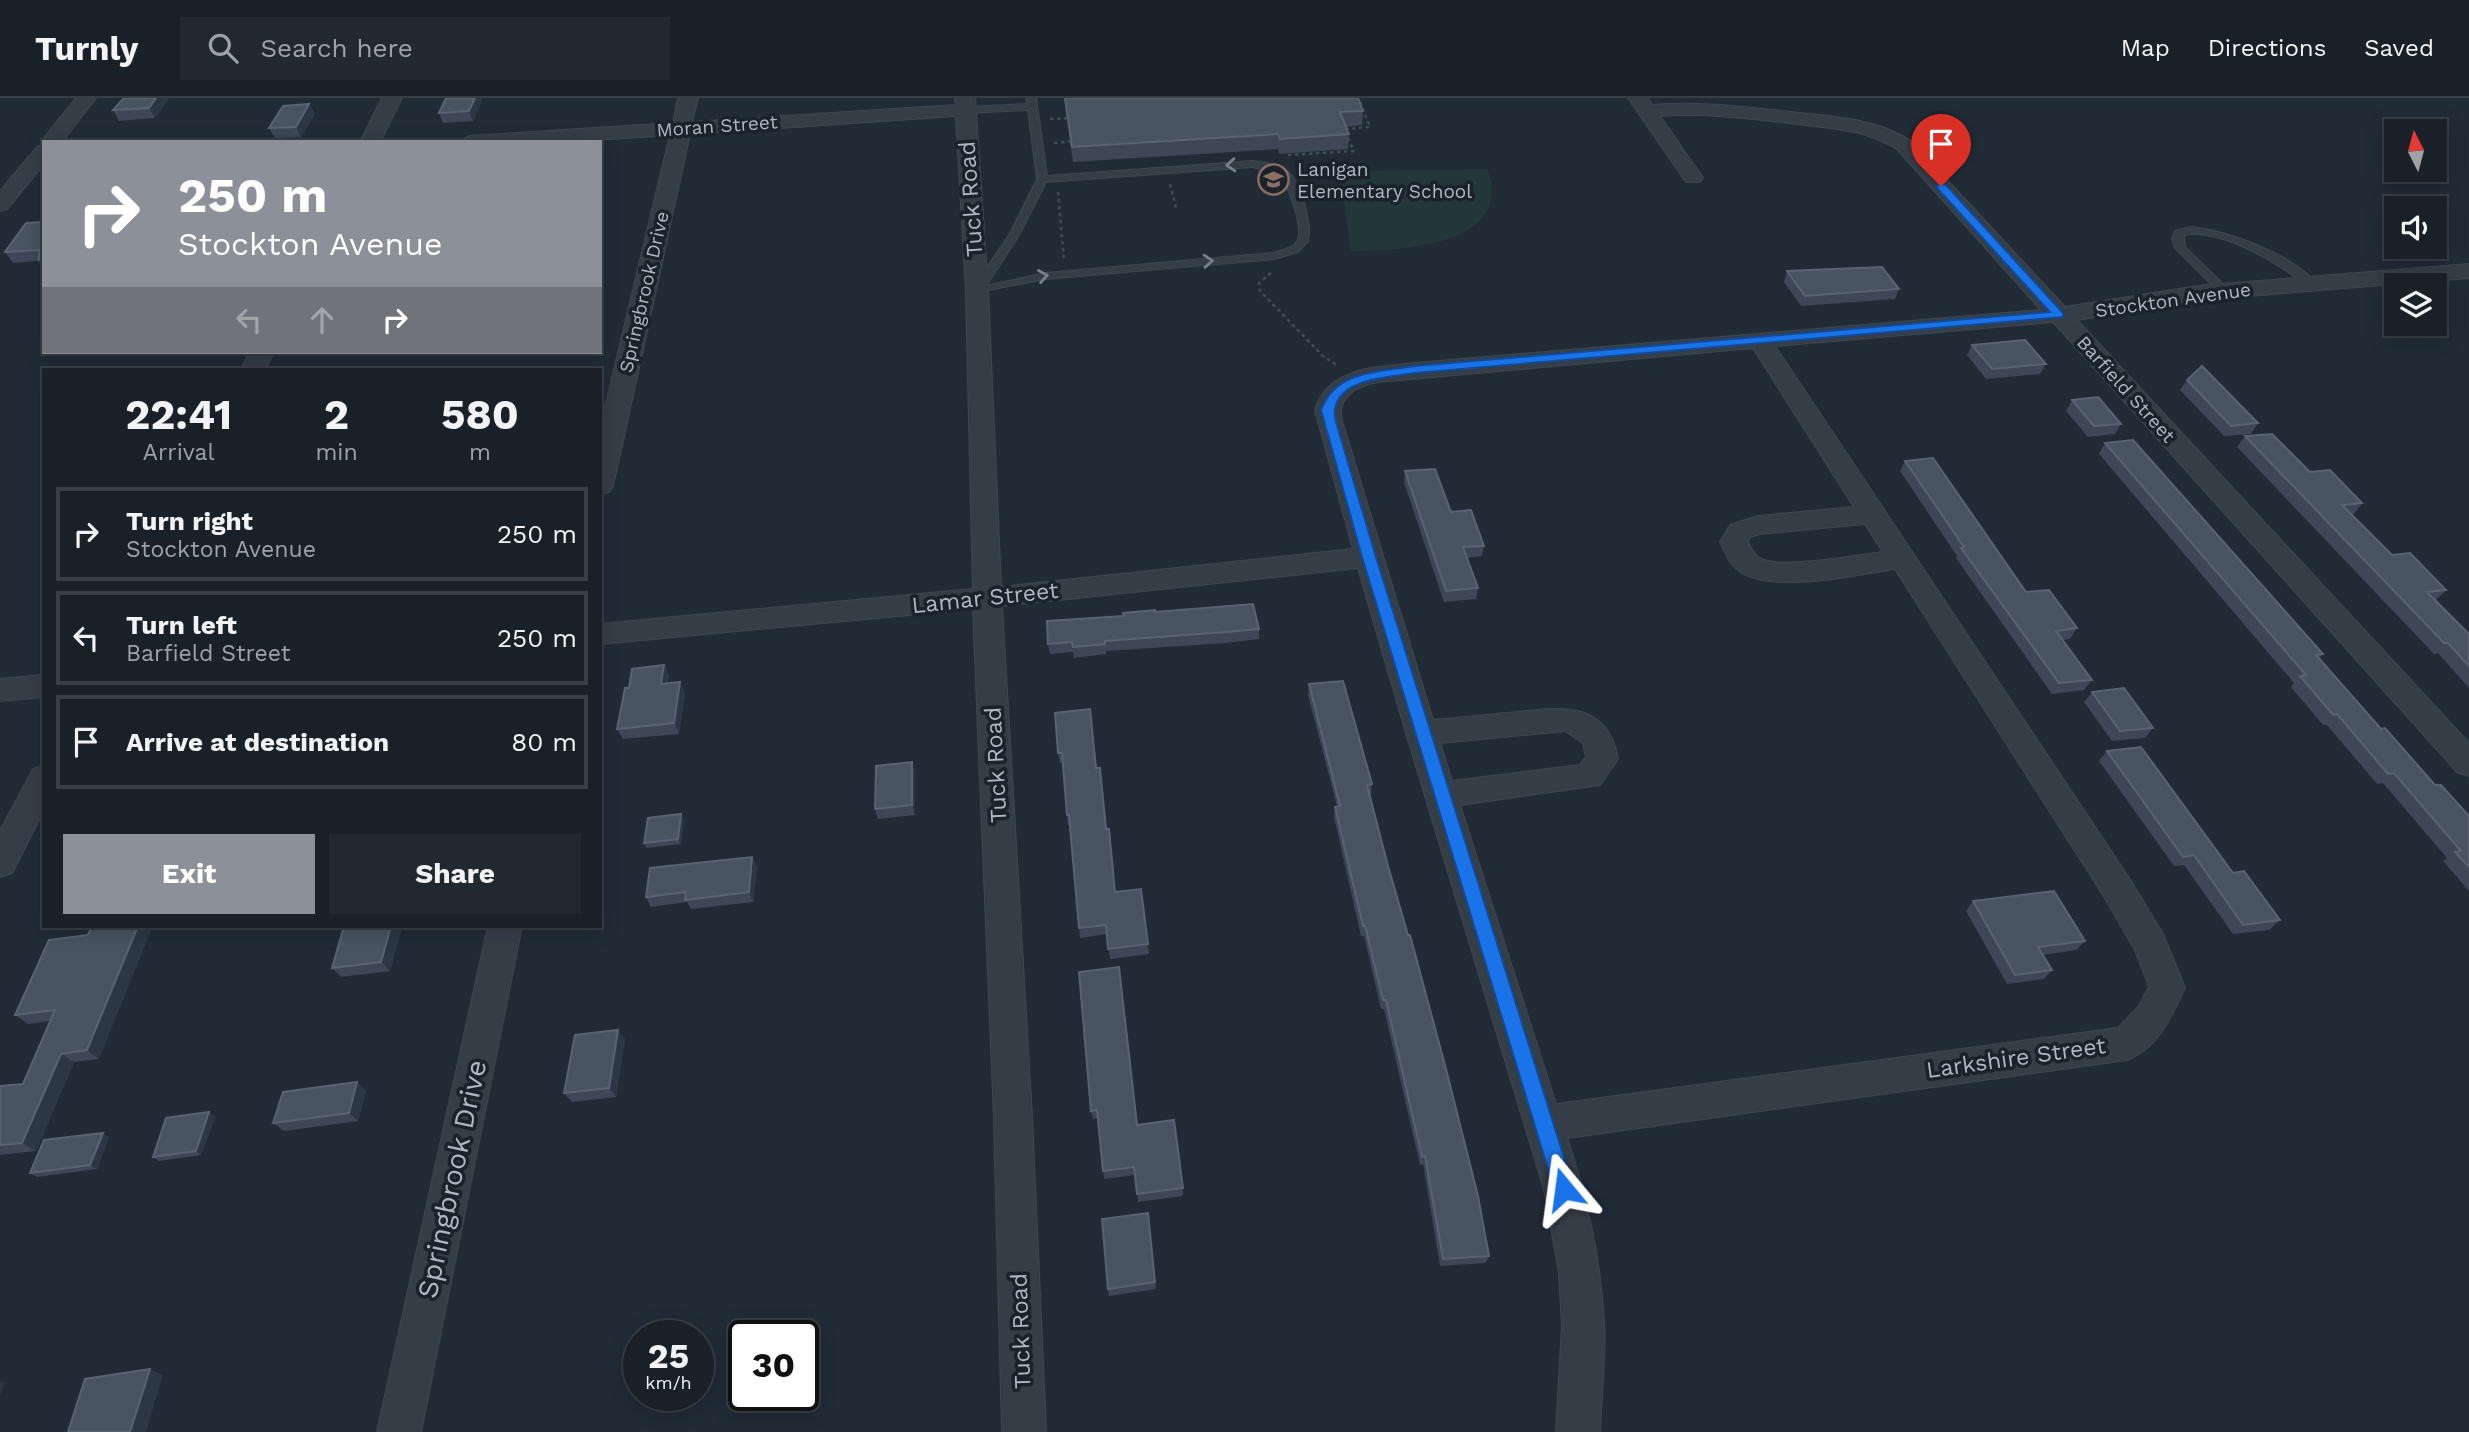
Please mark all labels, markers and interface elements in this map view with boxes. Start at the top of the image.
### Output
search box [180,17,670,80]
text: Turnly [35,29,138,68]
icon: search [204,29,242,67]
text: Search here [260,33,413,63]
text: Map [2121,34,2170,62]
text: Directions [2208,34,2326,62]
text: Saved [2364,34,2434,62]
street label: Moran Street [656,110,778,142]
pin [1911,114,1971,186]
north arrow [2384,119,2446,182]
map controls [2384,119,2447,336]
icon: arrive [1922,125,1960,163]
street label: Tuck Road [953,140,989,258]
one-way arrow [1225,157,1236,172]
place label: Lanigan Elementary School [1297,158,1472,203]
school or university icon: Lanigan Elementary School [1257,163,1291,197]
text: 250 m [178,166,327,224]
icon: right [63,168,154,259]
button: sound [2384,196,2447,259]
street label: Springbrook Drive [614,209,674,375]
text: Stockton Avenue [178,225,442,263]
one-way arrow [1203,254,1214,269]
one-way arrow [1037,270,1049,285]
button: layers [2384,273,2447,336]
street label: Stockton Avenue [2094,278,2252,322]
icon: left [230,301,268,339]
icon: ahead [303,301,341,339]
icon: right [376,301,414,339]
street label: Barfield Street [2072,331,2180,447]
text: 22:41 [125,390,232,439]
text: 2 [324,390,349,439]
text: 580 [441,390,519,439]
text: Arrival [143,439,215,466]
text: min [315,439,358,466]
text: m [469,439,491,466]
text: Turn right [126,506,253,536]
icon: right [67,515,105,553]
text: 250 m [497,519,577,549]
text: Stockton Avenue [126,536,316,563]
street label: Lamar Street [910,577,1060,619]
text: Turn left [126,610,237,640]
icon: left [67,619,105,657]
text: 250 m [497,623,577,653]
text: Barfield Street [126,640,290,667]
street label: Tuck Road [979,706,1013,824]
icon: arrive [67,723,105,761]
text: Arrive at destination [126,727,389,757]
text: 80 m [511,727,577,757]
button: Exit [63,834,315,914]
button: Share [329,834,581,914]
street label: Larkshire Street [1925,1032,2108,1084]
street label: Springbrook Drive [411,1057,493,1301]
position arrow [1527,1152,1601,1226]
street label: Tuck Road [1005,1273,1037,1389]
speed limit sign: 30 [728,1320,819,1411]
text: 25 [648,1335,689,1377]
text: km/h [645,1372,692,1393]

